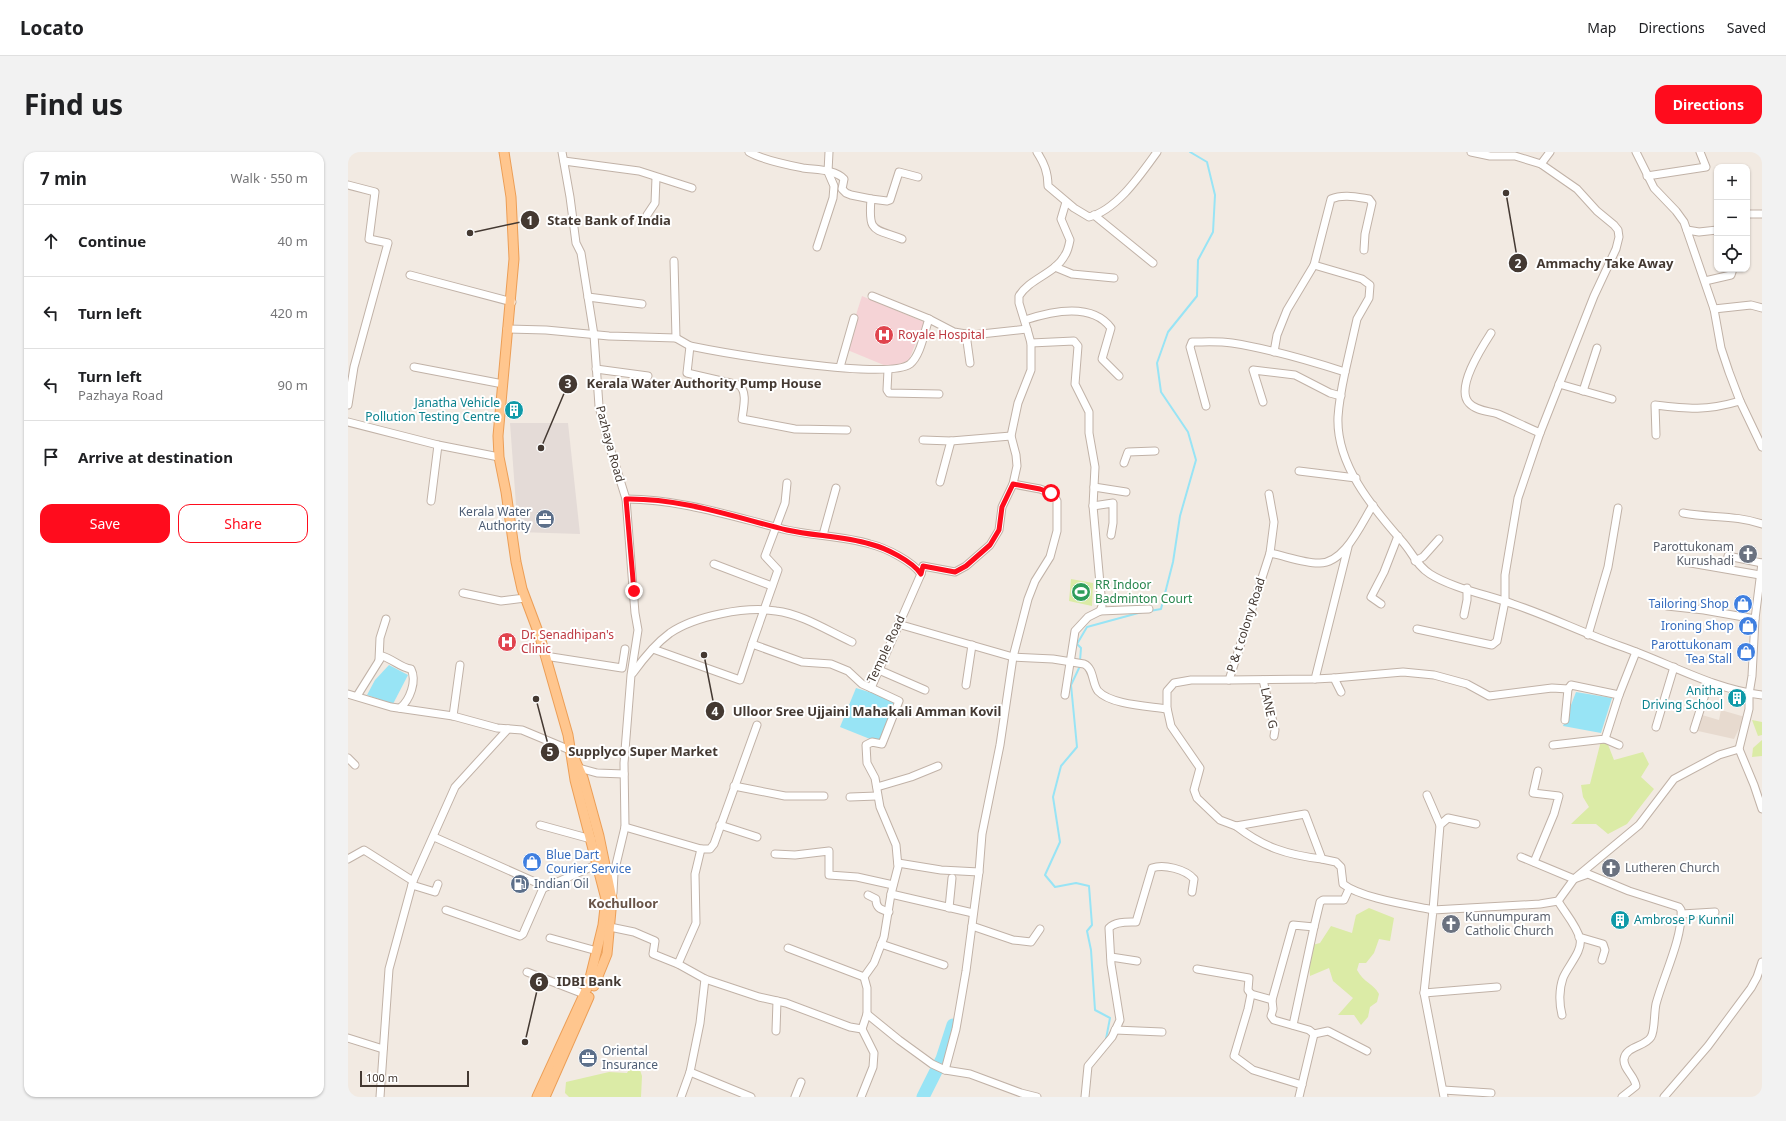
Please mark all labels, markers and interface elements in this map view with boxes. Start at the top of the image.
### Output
text: Locato [20,15,84,41]
text: Map [1587,18,1616,37]
text: Directions [1638,18,1705,37]
text: Saved [1727,18,1766,37]
text: Find us [24,85,123,123]
button: Directions [1655,85,1762,124]
map controls [1714,164,1750,272]
button: + [1714,164,1750,200]
text: 7 min [40,167,87,190]
text: Walk · 550 m [230,169,308,187]
button: − [1714,200,1750,236]
callout: State Bank of India [520,208,679,233]
text: State Bank of India [547,211,671,229]
text: 1 [527,212,533,229]
icon: ahead [40,230,62,252]
text: Continue [78,231,146,251]
text: 40 m [278,232,308,250]
button: locate [1714,236,1750,272]
callout: Ammachy Take Away [1508,251,1681,276]
text: Ammachy Take Away [1537,254,1674,272]
text: 2 [1515,255,1522,272]
icon: left [40,302,62,324]
text: Turn left [78,303,142,323]
text: 420 m [270,304,308,322]
hospital icon: Royale Hospital [873,324,895,346]
place label: Royale Hospital [898,326,985,343]
text: Turn left [78,366,142,386]
callout: Kerala Water Authority Pump House [558,371,829,396]
icon: left [40,374,62,396]
text: Kerala Water Authority Pump House [587,374,822,392]
text: 3 [565,375,572,392]
text: 90 m [278,376,308,394]
text: Pazhaya Road [78,386,163,404]
place label: Janatha Vehicle Pollution Testing Centre [365,394,500,425]
building icon: Janatha Vehicle Pollution Testing Centre [503,399,525,421]
street label: Pazhaya Road [592,404,629,484]
icon: arrive [40,446,62,468]
text: Arrive at destination [78,447,233,467]
route start [1042,484,1060,502]
place label: Kerala Water Authority [459,503,532,534]
button: Save [40,504,170,543]
button: Share [178,504,308,543]
office icon: Kerala Water Authority [534,508,556,530]
place label: Parottukonam Kurushadi [1653,538,1734,569]
church icon: Parottukonam Kurushadi [1737,543,1759,565]
street label: P & t colony Road [1222,575,1269,674]
place label: RR Indoor Badminton Court [1095,576,1193,607]
sports icon: RR Indoor Badminton Court [1070,581,1092,603]
route end [625,582,643,600]
shop icon: Tailoring Shop [1732,593,1754,615]
place label: Tailoring Shop [1648,595,1729,612]
street label: Temple Road [862,612,909,685]
shop icon: Ironing Shop [1737,615,1759,637]
place label: Ironing Shop [1661,617,1734,634]
place label: Dr. Senadhipan's Clinic [521,626,614,657]
hospital icon: Dr. Senadhipan's Clinic [496,631,518,653]
place label: Parottukonam Tea Stall [1651,636,1732,667]
shop icon: Parottukonam Tea Stall [1735,641,1757,663]
place label: Anitha Driving School [1642,682,1723,713]
street label: LANE G [1257,686,1282,730]
building icon: Anitha Driving School [1726,687,1748,709]
callout: Ulloor Sree Ujjaini Mahakali Amman Kovil [705,699,1009,724]
text: Ulloor Sree Ujjaini Mahakali Amman Kovil [733,702,1001,720]
text: 4 [712,703,719,720]
callout: Supplyco Super Market [540,739,725,764]
text: Supplyco Super Market [568,742,718,760]
text: 5 [547,743,554,760]
place label: Blue Dart Courier Service [546,846,631,877]
shop icon: Blue Dart Courier Service [521,851,543,873]
church icon: Lutheren Church [1600,857,1622,879]
place label: Lutheren Church [1625,859,1720,876]
fuel station icon: Indian Oil [509,873,531,895]
place label: Indian Oil [534,875,589,892]
district label: Kochulloor [588,894,658,912]
place label: Kunnumpuram Catholic Church [1465,908,1554,939]
building icon: Ambrose P Kunnil [1609,909,1631,931]
place label: Ambrose P Kunnil [1634,911,1734,928]
church icon: Kunnumpuram Catholic Church [1440,913,1462,935]
callout: IDBI Bank [529,969,629,994]
text: IDBI Bank [557,972,622,990]
text: 6 [536,973,543,990]
place label: Oriental Insurance [602,1042,658,1073]
office icon: Oriental Insurance [577,1047,599,1069]
scale bar [360,1069,469,1088]
text: 100 m [366,1070,398,1085]

